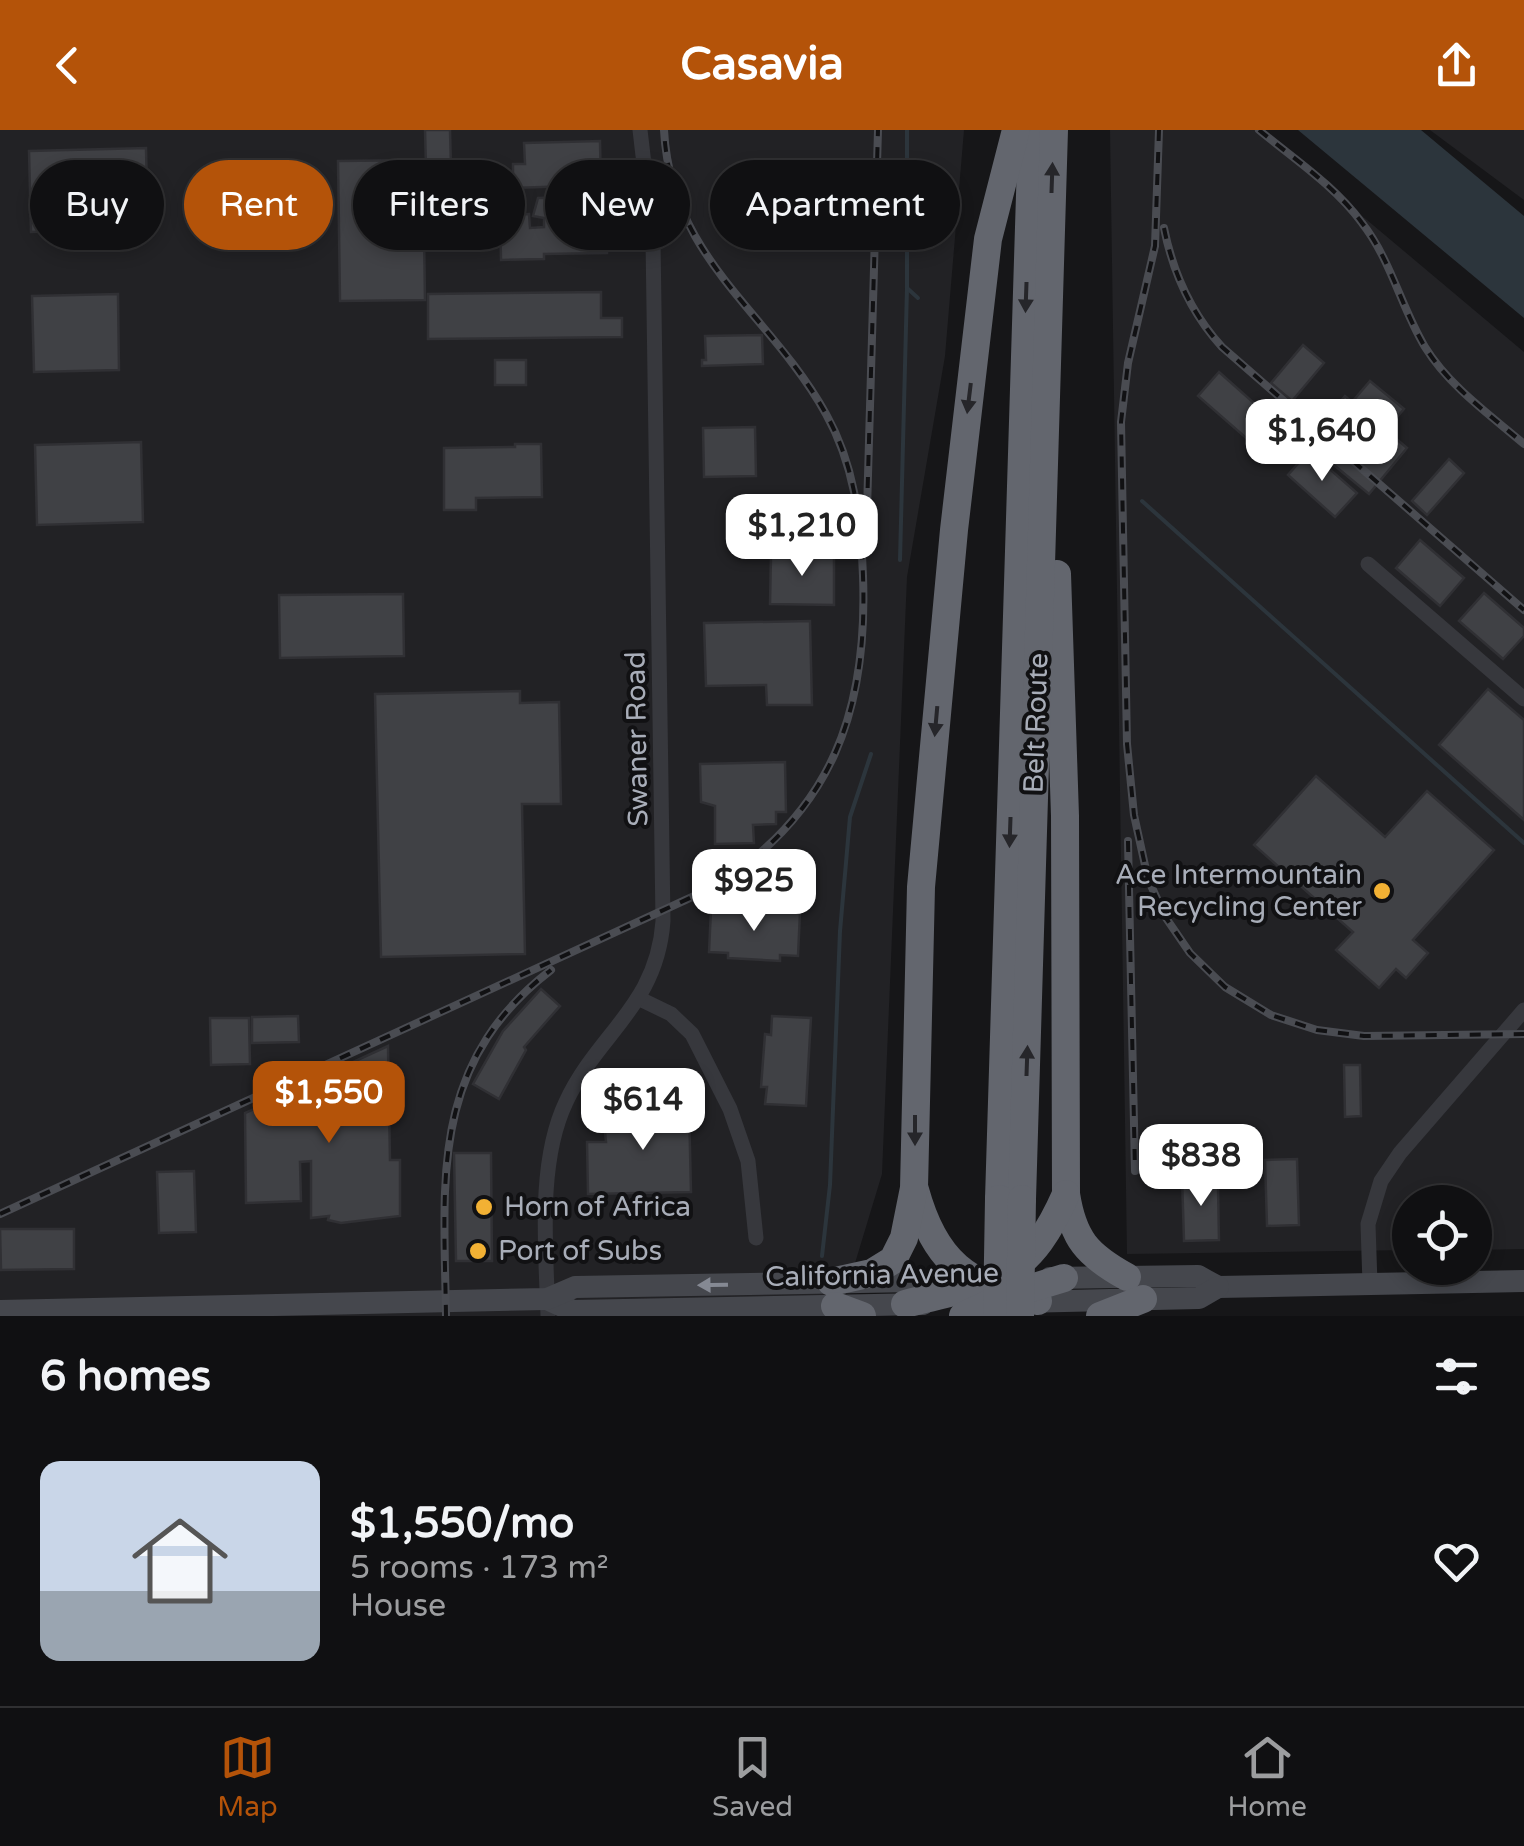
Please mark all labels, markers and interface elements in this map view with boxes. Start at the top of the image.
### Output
icon: back [40,38,95,93]
text: Casavia [680,38,844,92]
icon: share [1429,38,1484,93]
chip: Buy [30,160,164,250]
chip: Rent [184,160,333,250]
chip: Filters [353,160,525,250]
chip: New [545,160,690,250]
chip: Apartment [710,160,960,250]
one-way arrow [1045,162,1061,194]
one-way arrow [1018,282,1034,314]
one-way arrow [961,382,977,414]
pin: $1,640 [1241,399,1403,484]
text: $1,640 [1268,412,1376,450]
pin: $1,210 [721,494,883,579]
text: $1,210 [748,507,856,545]
street label: Swaner Road [618,651,656,827]
street label: Belt Route [1017,652,1055,794]
one-way arrow [927,706,943,738]
one-way arrow [1002,817,1018,849]
pin: $925 [695,849,813,934]
place label: Ace Intermountain Recycling Center [1115,858,1362,924]
text: $925 [714,862,794,900]
marker: Ace Intermountain Recycling Center [1371,880,1393,902]
one-way arrow [1019,1045,1035,1077]
pin: $1,550 [248,1061,410,1146]
pin: $614 [584,1068,702,1153]
text: $1,550 [275,1074,383,1112]
text: $614 [603,1081,683,1119]
one-way arrow [906,1115,922,1147]
pin: $838 [1142,1124,1260,1209]
text: $838 [1161,1137,1241,1175]
map controls [1392,1185,1492,1285]
button: locate [1392,1185,1492,1285]
place label: Horn of Africa [504,1190,691,1224]
marker: Horn of Africa [473,1196,495,1218]
place label: Port of Subs [498,1234,662,1268]
marker: Port of Subs [467,1240,489,1262]
street label: California Avenue [765,1256,999,1294]
one-way arrow [697,1277,729,1293]
icon: filters [1429,1349,1484,1404]
text: 6 homes [40,1351,211,1402]
text: $1,550/mo [350,1498,574,1549]
icon: home [120,1501,240,1621]
icon: heart [1429,1534,1484,1589]
text: 5 rooms · 173 m² [350,1549,609,1587]
text: House [350,1587,446,1625]
tab: Map [217,1730,278,1824]
tab: Saved [712,1730,793,1824]
tab: Home [1227,1730,1307,1824]

